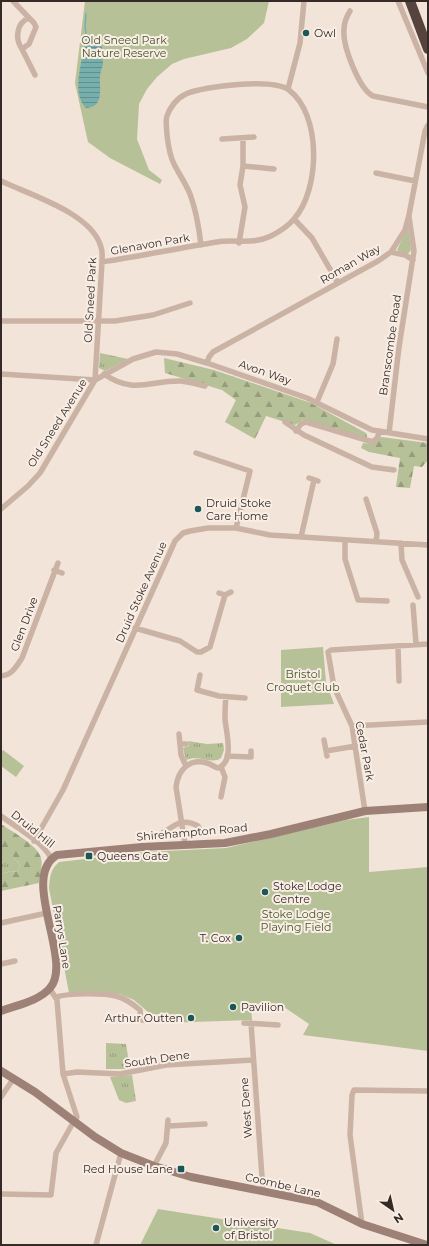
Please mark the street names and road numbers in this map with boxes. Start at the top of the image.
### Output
street label: Glenavon Park [109,230,191,258]
street label: Roman Way [317,241,383,287]
street label: Old Sneed Park [81,257,99,343]
street label: Branscombe Road [376,294,404,396]
street label: Avon Way [237,357,293,387]
street label: Old Sneed Avenue [24,376,90,470]
street label: Druid Stoke Avenue [112,539,170,645]
street label: Glen Drive [7,594,41,653]
street label: Cedar Park [352,720,378,782]
street label: Druid Hill [8,807,58,851]
street label: Shirehampton Road [136,820,248,844]
street label: Parrys Lane [50,904,74,970]
street label: South Dene [124,1047,191,1071]
street label: West Dene [237,1077,255,1139]
street label: Coombe Lane [244,1170,322,1201]

